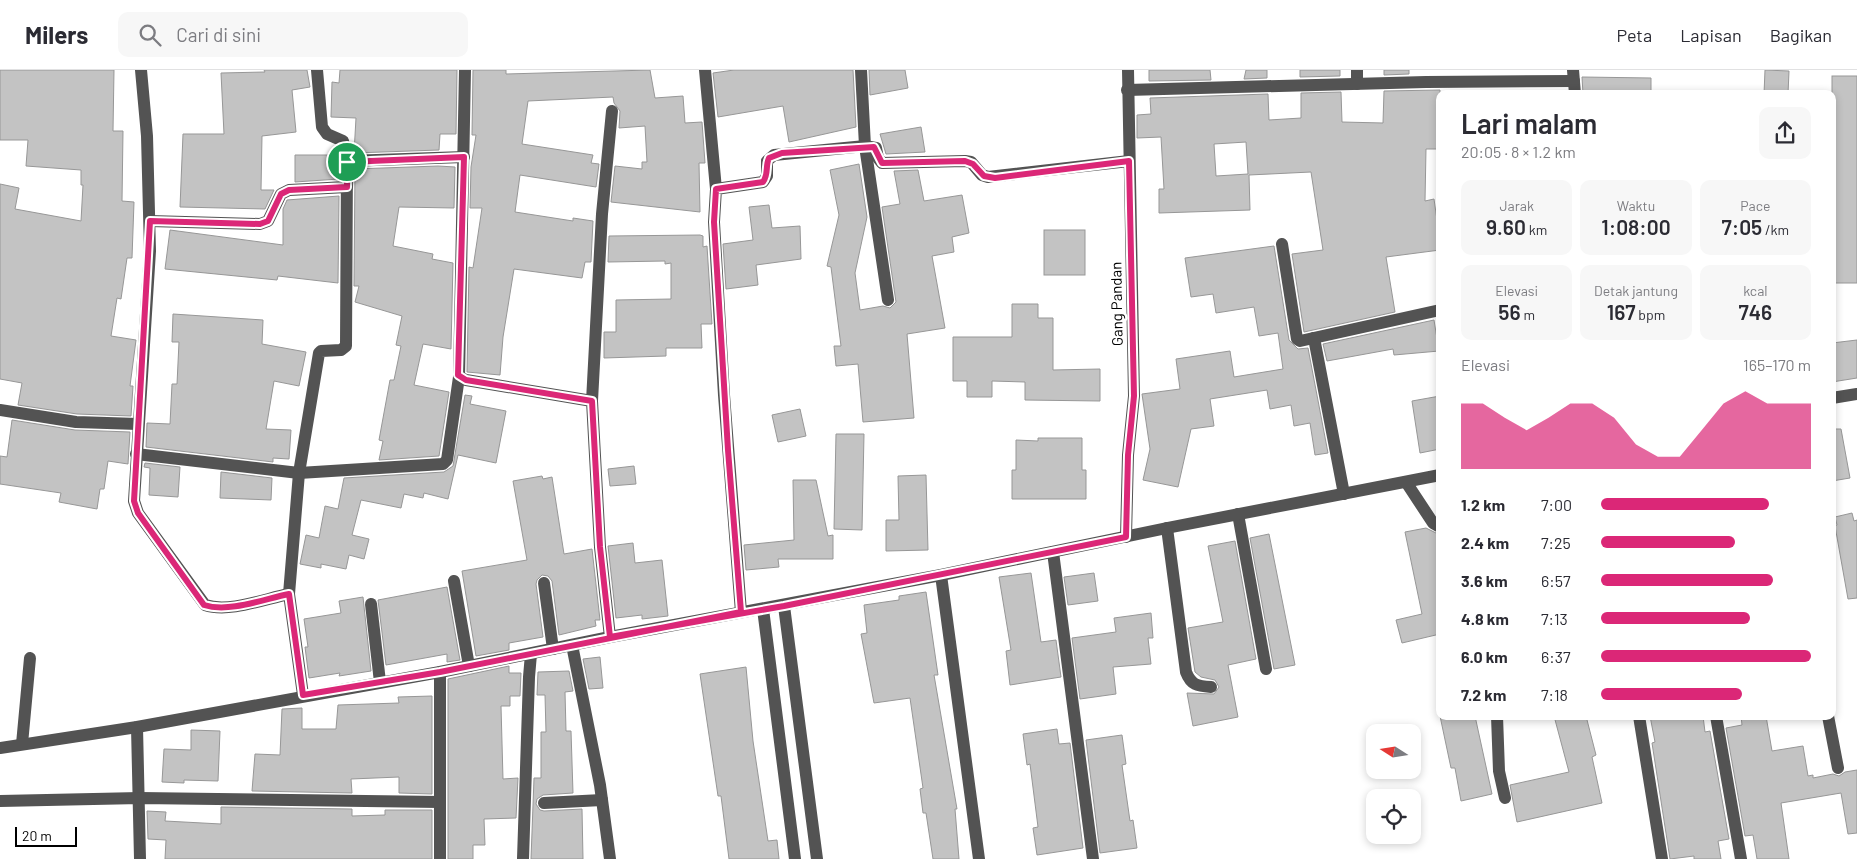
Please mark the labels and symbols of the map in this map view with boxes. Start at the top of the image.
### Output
pin [326,141,368,183]
street label: Gang Pandan [1106,262,1126,346]
north arrow [1366,724,1421,779]
scale bar [15,824,78,847]

